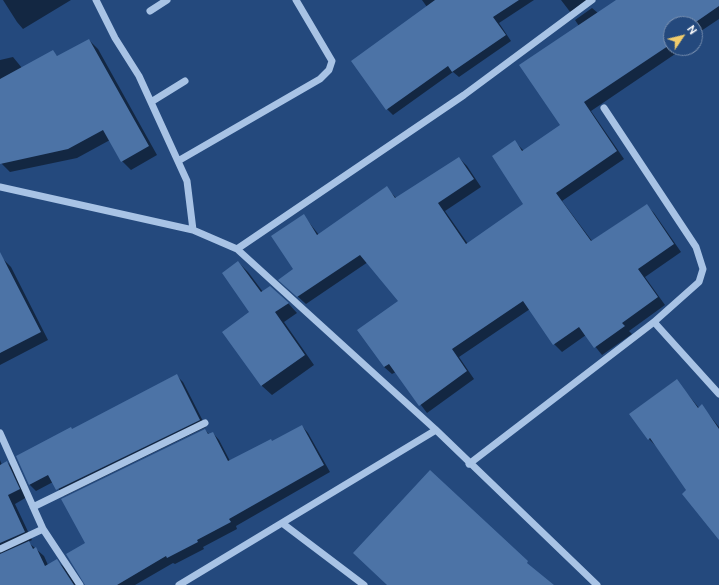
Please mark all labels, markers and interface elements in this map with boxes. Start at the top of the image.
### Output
north arrow [663,16,703,56]
text: N [685,23,699,36]

